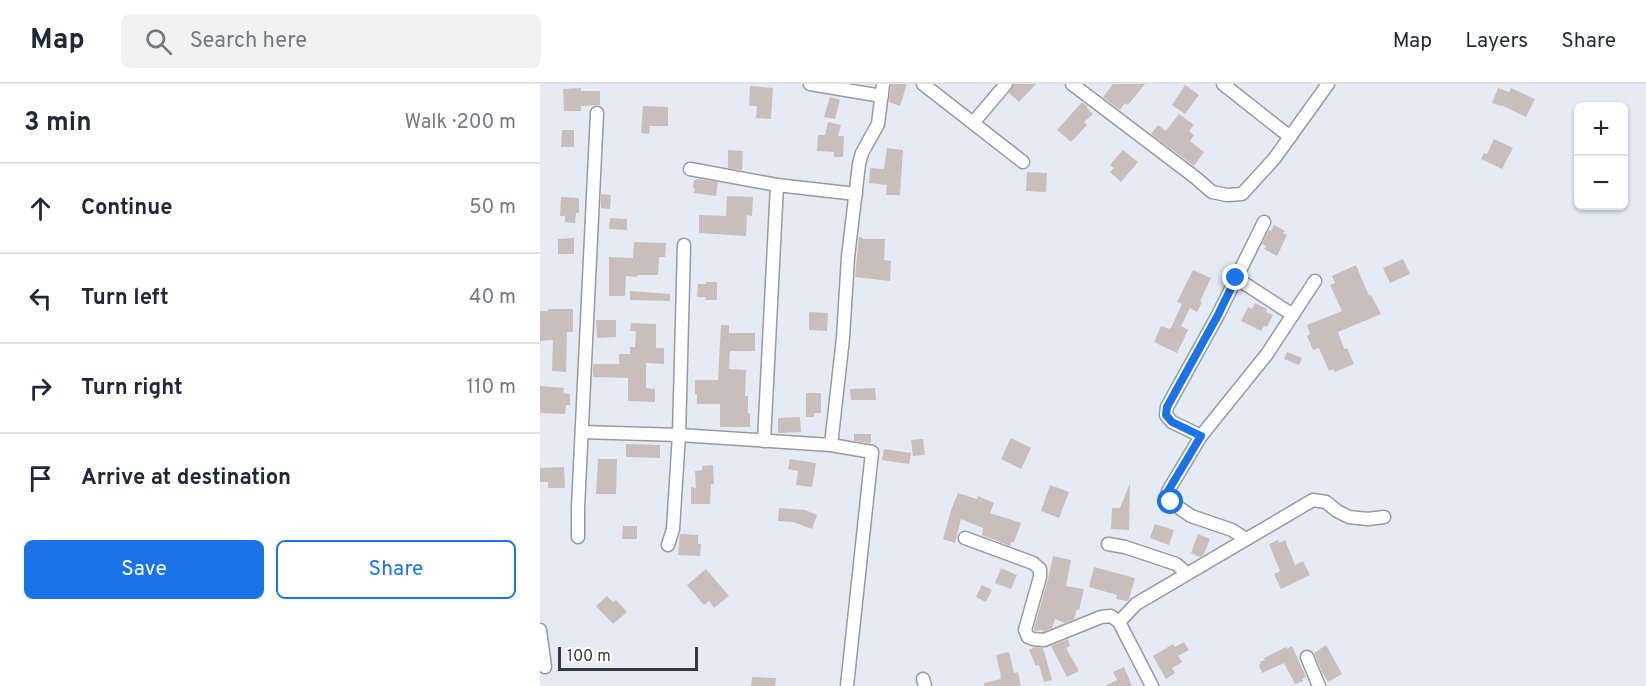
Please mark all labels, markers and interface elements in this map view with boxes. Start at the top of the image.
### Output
search box [121,14,541,68]
text: Map [30,23,85,59]
icon: search [142,25,175,58]
text: Search here [190,28,307,55]
text: Map [1393,28,1432,55]
text: Layers [1465,28,1528,55]
text: Share [1561,28,1616,55]
map controls [1574,102,1628,210]
button: + [1574,102,1628,156]
text: 3 min [24,107,92,140]
text: Walk · 200 m [405,110,516,136]
button: − [1574,156,1628,210]
icon: ahead [24,192,57,225]
text: Continue [81,195,172,222]
text: 50 m [469,195,516,221]
route end [1222,264,1248,290]
icon: left [24,282,57,315]
text: Turn left [81,285,169,312]
text: 40 m [469,285,516,311]
icon: right [24,372,57,405]
text: Turn right [81,375,183,402]
text: 110 m [467,375,516,401]
icon: arrive [24,462,57,495]
text: Arrive at destination [81,465,291,492]
route start [1157,488,1183,514]
button: Save [24,540,264,599]
button: Share [276,540,516,599]
scale bar [558,644,698,672]
text: 100 m [567,647,611,667]

